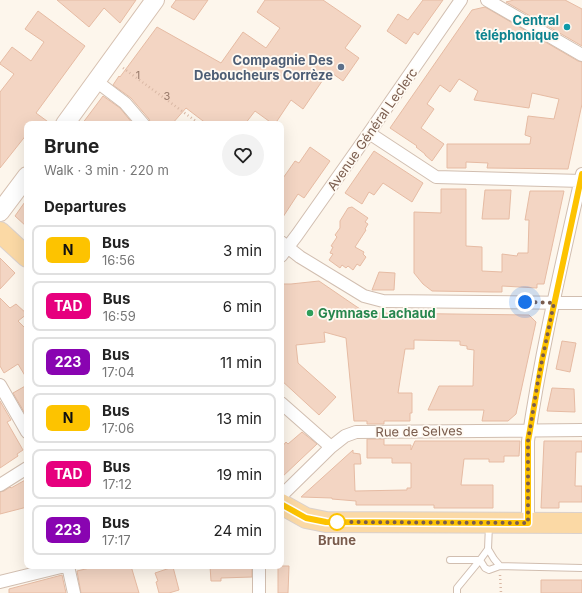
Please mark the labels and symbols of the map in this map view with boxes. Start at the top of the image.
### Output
place label: Central téléphonique [475,12,559,43]
marker: Central téléphonique [562,22,572,32]
place label: Compagnie Des Deboucheurs Corrèze [194,52,333,83]
marker: Compagnie Des Deboucheurs Corrèze [336,62,346,72]
street label: Avenue Général Leclerc [324,65,420,193]
house number: 1 [136,68,140,82]
house number: 3 [164,89,171,103]
your location [515,292,535,312]
place label: Gymnase Lachaud [318,305,436,321]
marker: Gymnase Lachaud [305,308,315,318]
street label: Rue de Selves [375,422,463,440]
marker: Brune [328,513,346,531]
place label: Brune [318,532,356,548]

